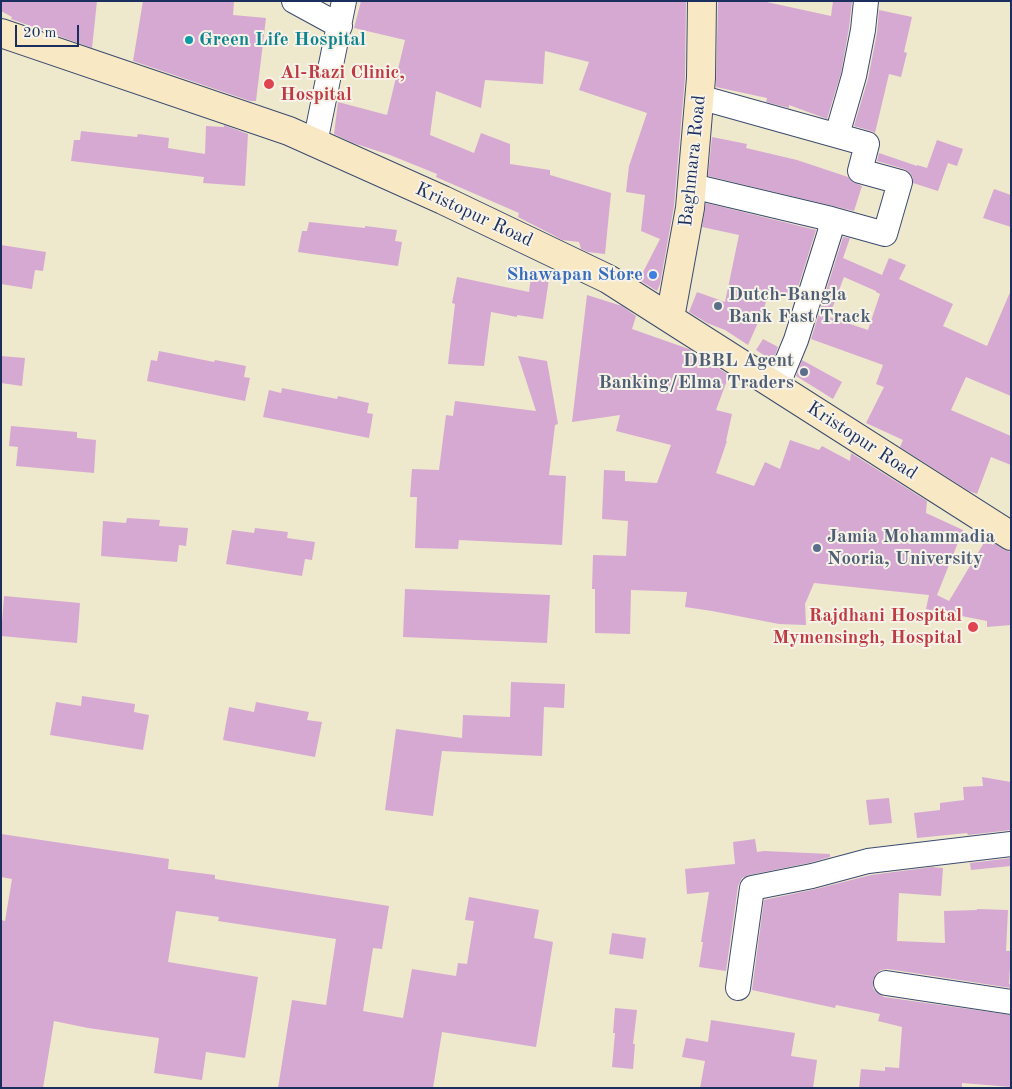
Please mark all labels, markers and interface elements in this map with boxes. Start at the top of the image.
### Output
scale bar [18,15,81,47]
text: 20 m [23,26,57,41]
place label: Green Life Hospital [199,29,366,51]
marker: Green Life Hospital [183,34,195,46]
place label: Al-Razi Clinic, Hospital [280,62,405,106]
marker: Al-Razi Clinic, Hospital [262,77,276,91]
street label: Baghmara Road [675,94,711,228]
street label: Kristopur Road [412,178,536,252]
place label: Shawapan Store [506,264,643,286]
marker: Shawapan Store [647,269,659,281]
place label: Dutch-Bangla Bank Fast Track [728,284,871,328]
marker: Dutch-Bangla Bank Fast Track [712,300,724,312]
place label: DBBL Agent Banking/Elma Traders [598,350,794,394]
marker: DBBL Agent Banking/Elma Traders [798,366,810,378]
street label: Kristopur Road [803,397,921,485]
place label: Jamia Mohammadia Nooria, University [827,526,995,570]
marker: Jamia Mohammadia Nooria, University [811,542,823,554]
place label: Rajdhani Hospital Mymensingh, Hospital [772,605,962,649]
marker: Rajdhani Hospital Mymensingh, Hospital [966,620,980,634]

